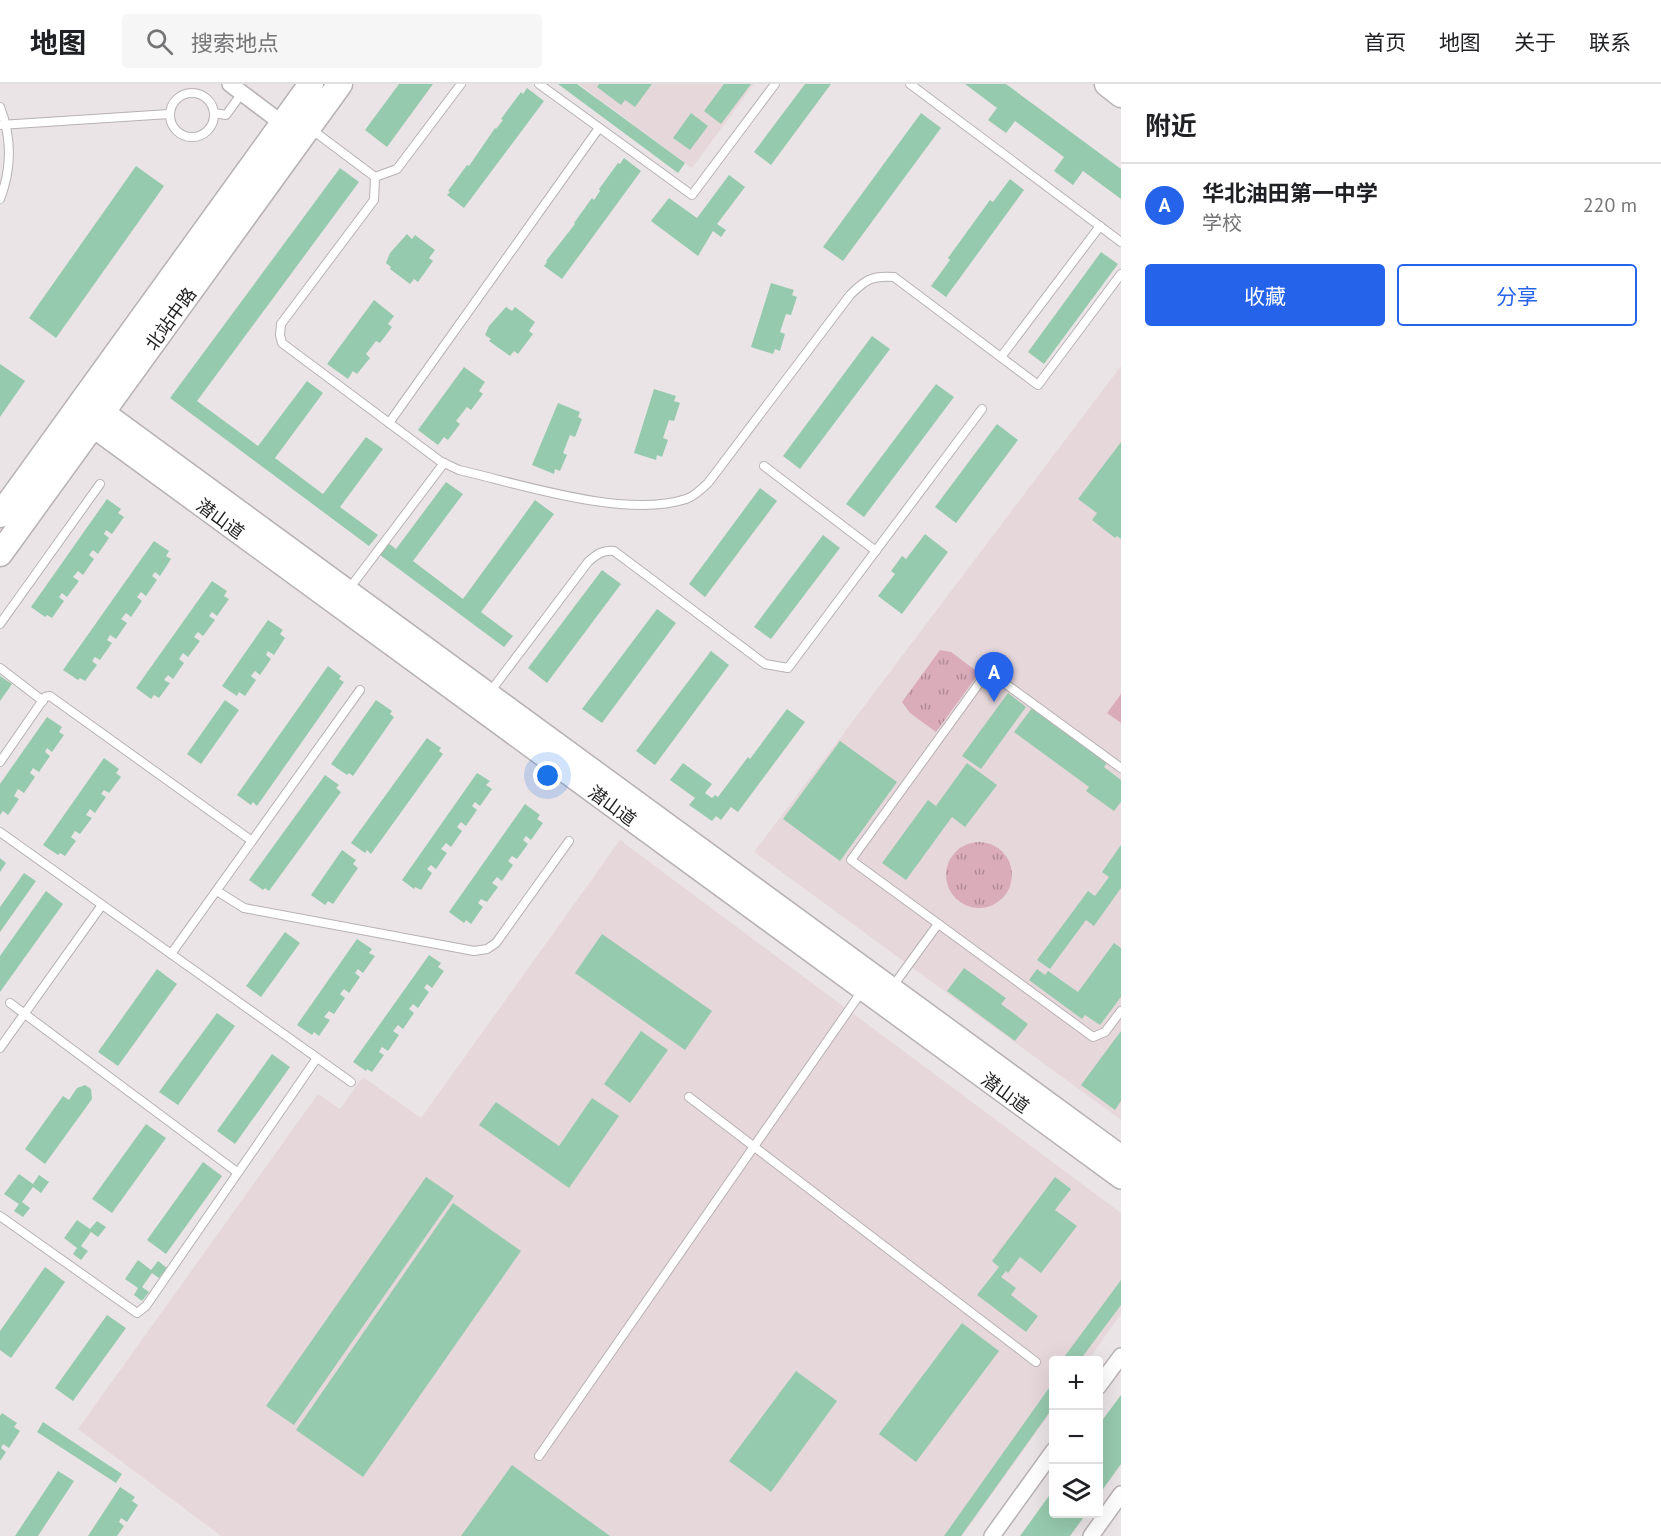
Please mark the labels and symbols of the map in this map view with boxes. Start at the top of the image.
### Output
street label: 北站中路 [140,283,201,355]
street label: 潜山道 [192,493,249,544]
pin: A [974,652,1014,702]
your location [533,761,562,790]
street label: 潜山道 [584,780,641,831]
street label: 潜山道 [977,1067,1034,1118]

